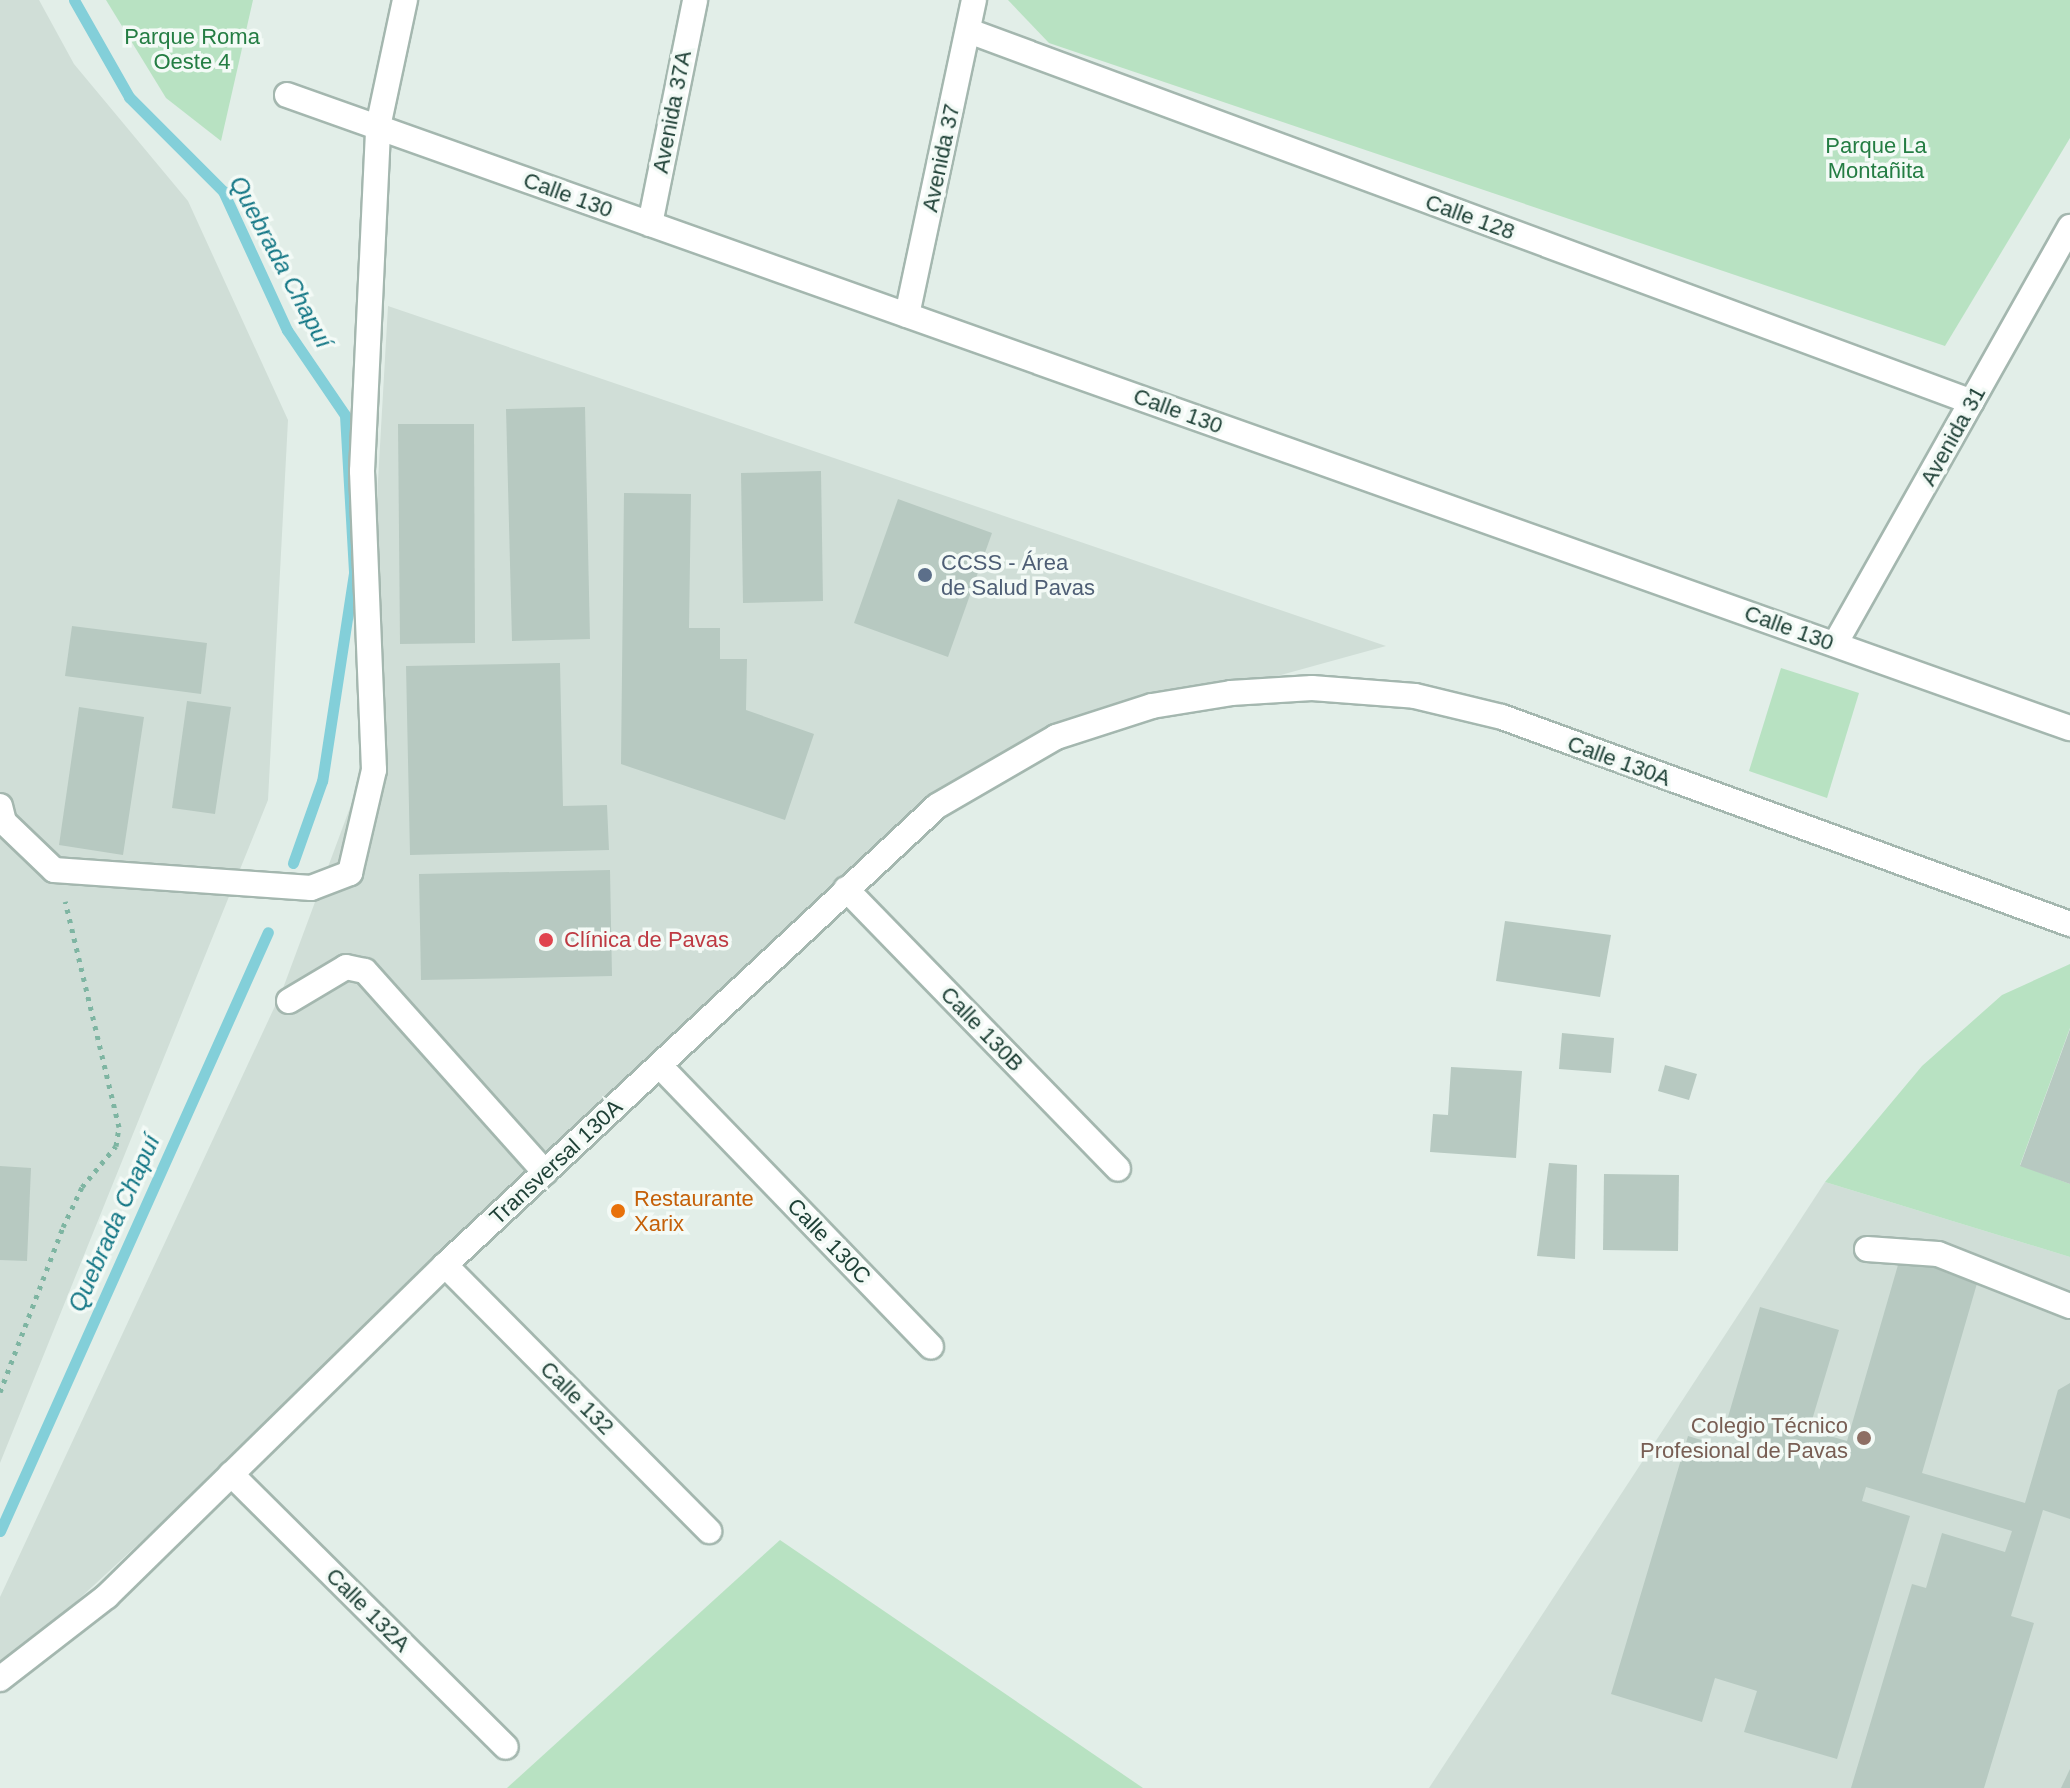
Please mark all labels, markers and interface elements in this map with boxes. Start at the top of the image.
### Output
park label: Parque Roma Oeste 4 [124,23,260,74]
street label: Avenida 37A [647,48,697,176]
street label: Avenida 37 [917,102,965,214]
park label: Parque La Montañita [1825,132,1927,184]
street label: Calle 130 [520,167,616,223]
water label: Quebrada Chapuí [223,171,339,353]
street label: Calle 128 [1422,189,1518,245]
street label: Avenida 31 [1915,382,1991,490]
street label: Calle 130 [1130,383,1226,439]
place label: CCSS - Área de Salud Pavas [941,549,1095,600]
marker: CCSS - Área de Salud Pavas [916,566,934,584]
street label: Calle 130 [1741,600,1837,656]
street label: Calle 130A [1564,730,1674,792]
place label: Clínica de Pavas [564,927,729,953]
marker: Clínica de Pavas [535,929,557,951]
street label: Calle 130B [935,981,1029,1077]
street label: Transversal 130A [484,1094,628,1230]
water label: Quebrada Chapuí [62,1130,166,1316]
place label: Restaurante Xarix [634,1185,754,1236]
street label: Calle 130C [782,1193,876,1289]
marker: Restaurante Xarix [609,1202,627,1220]
street label: Calle 132 [535,1356,619,1440]
place label: Colegio Técnico Profesional de Pavas [1640,1412,1848,1464]
marker: Colegio Técnico Profesional de Pavas [1855,1429,1873,1447]
street label: Calle 132A [321,1563,415,1657]

